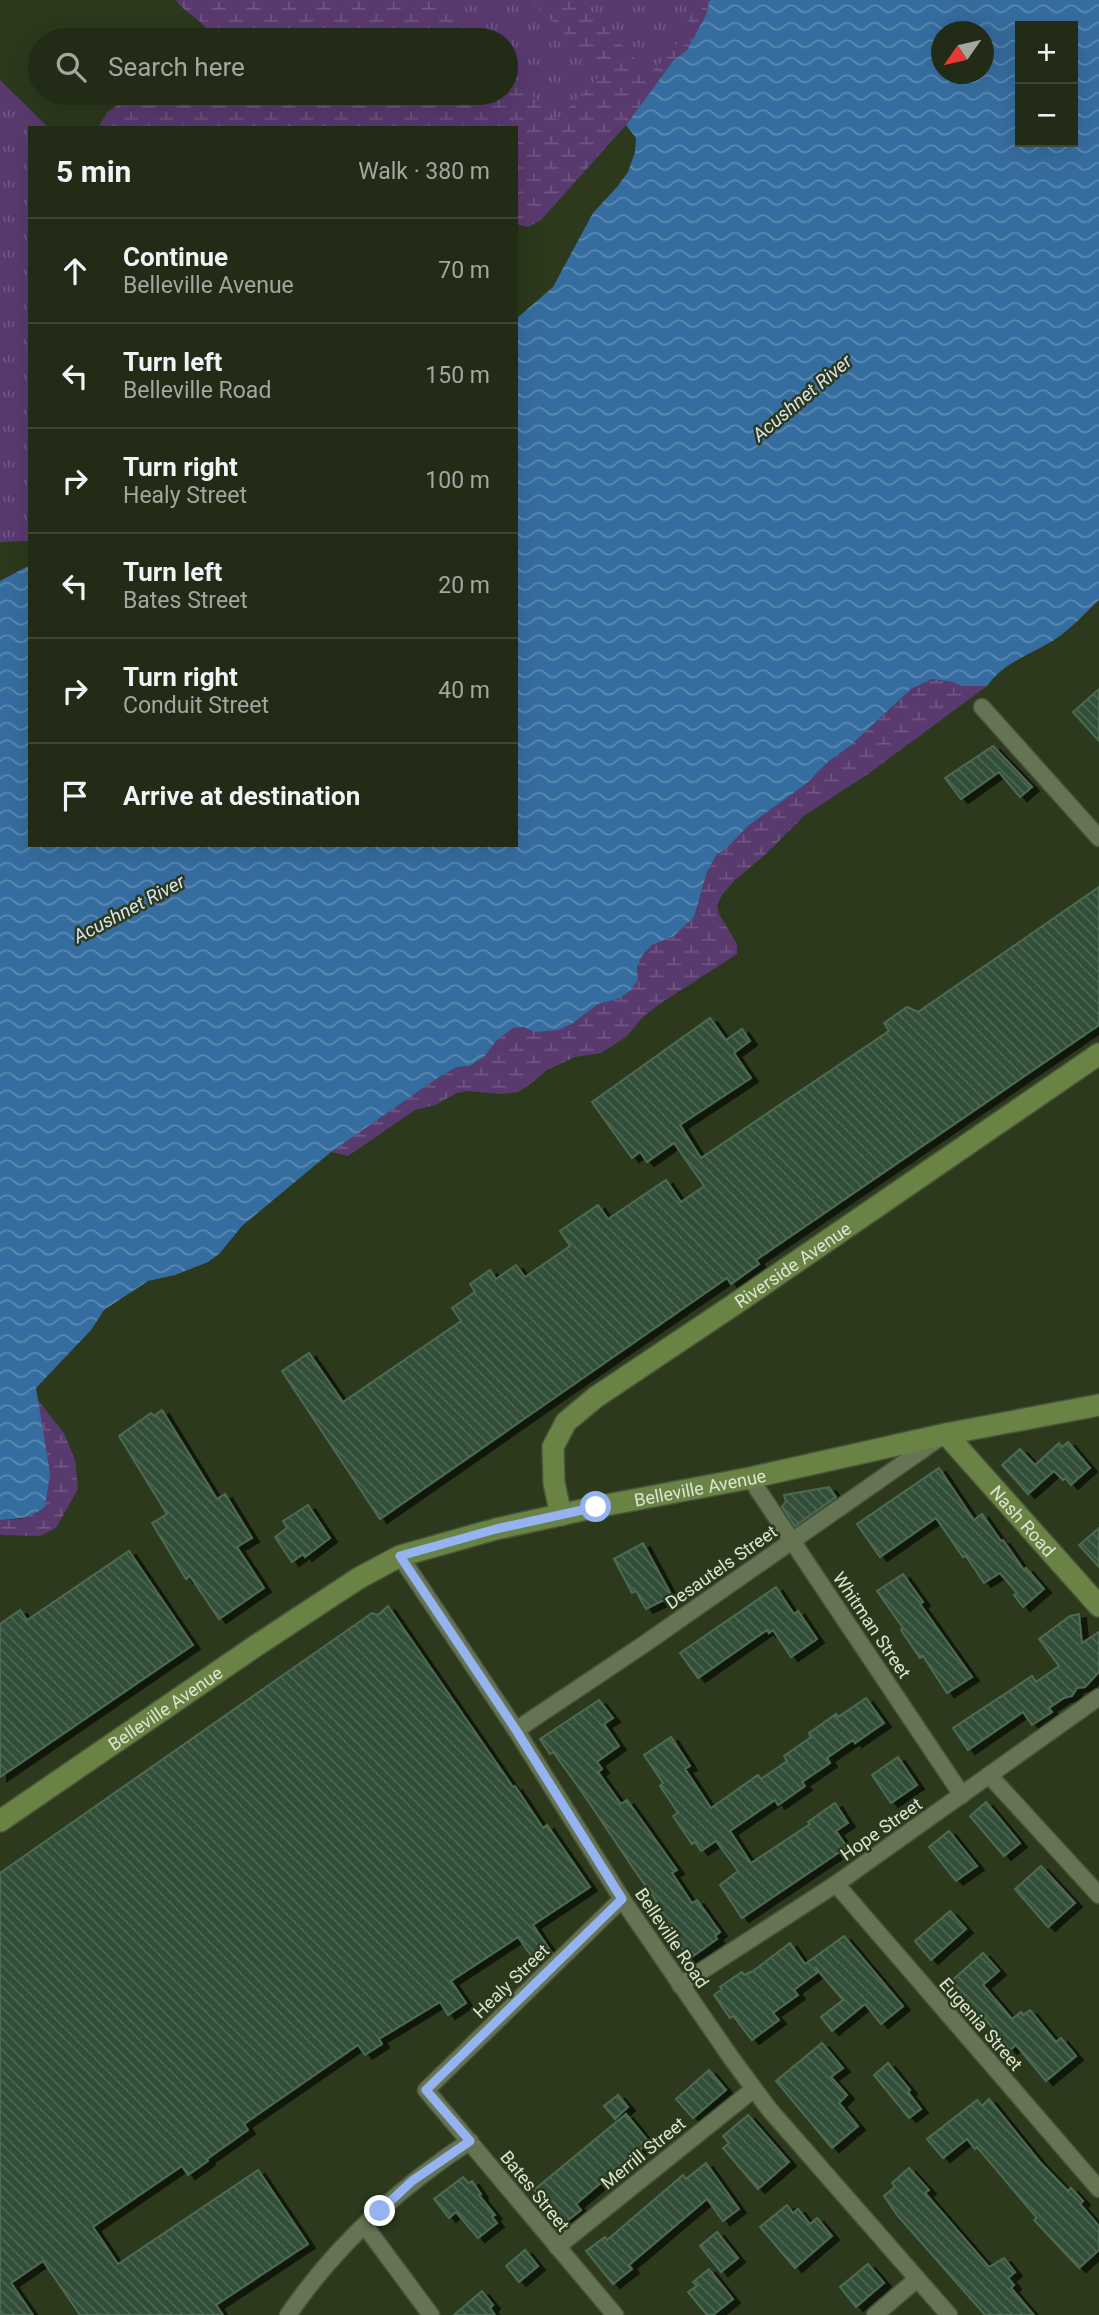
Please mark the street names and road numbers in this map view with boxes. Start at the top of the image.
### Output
street label: Riverside Avenue [730,1217,855,1312]
street label: Belleville Avenue [632,1464,768,1510]
street label: Nash Road [986,1481,1060,1560]
street label: Desautels Street [661,1521,781,1613]
street label: Whitman Street [829,1568,915,1682]
street label: Belleville Avenue [104,1662,226,1754]
street label: Hope Street [836,1793,926,1865]
street label: Belleville Road [631,1884,713,1992]
street label: Healy Street [469,1940,553,2022]
street label: Eugenia Street [935,1973,1027,2075]
street label: Merrill Street [597,2113,690,2193]
street label: Bates Street [496,2146,574,2236]

